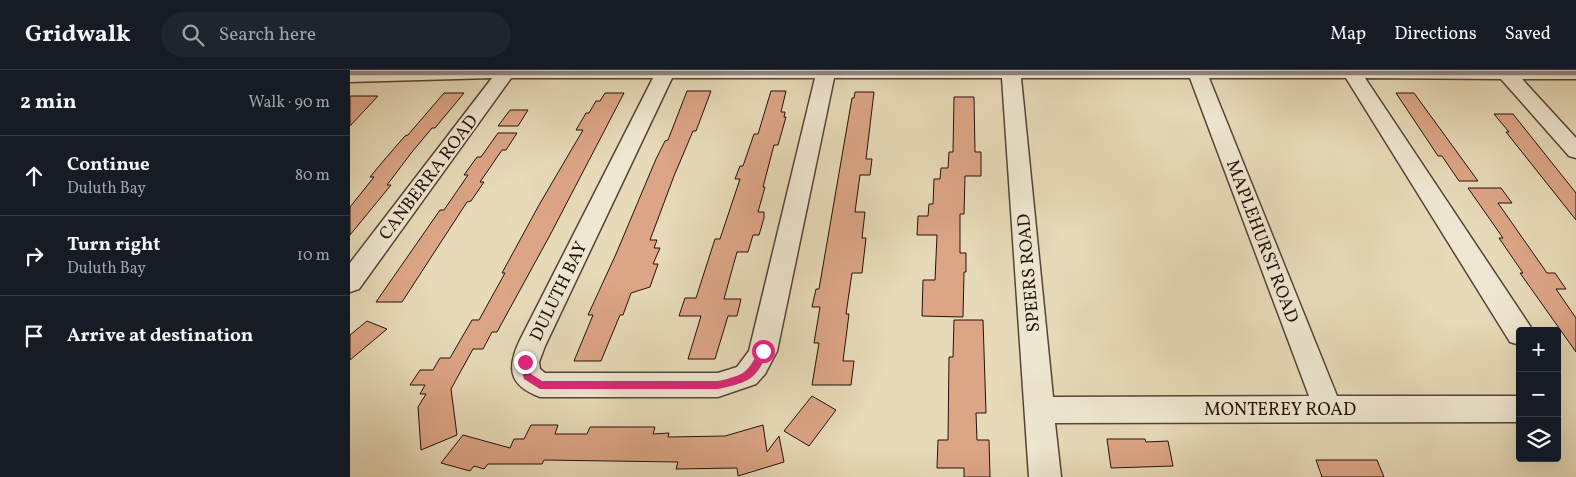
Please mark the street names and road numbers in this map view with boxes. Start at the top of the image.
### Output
street label: CANBERRA ROAD [374,110,485,246]
street label: MAPLEHURST ROAD [1219,157,1304,327]
street label: SPEERS ROAD [1012,213,1047,333]
street label: DULUTH BAY [524,238,594,346]
street label: MONTEREY ROAD [1204,398,1356,423]

